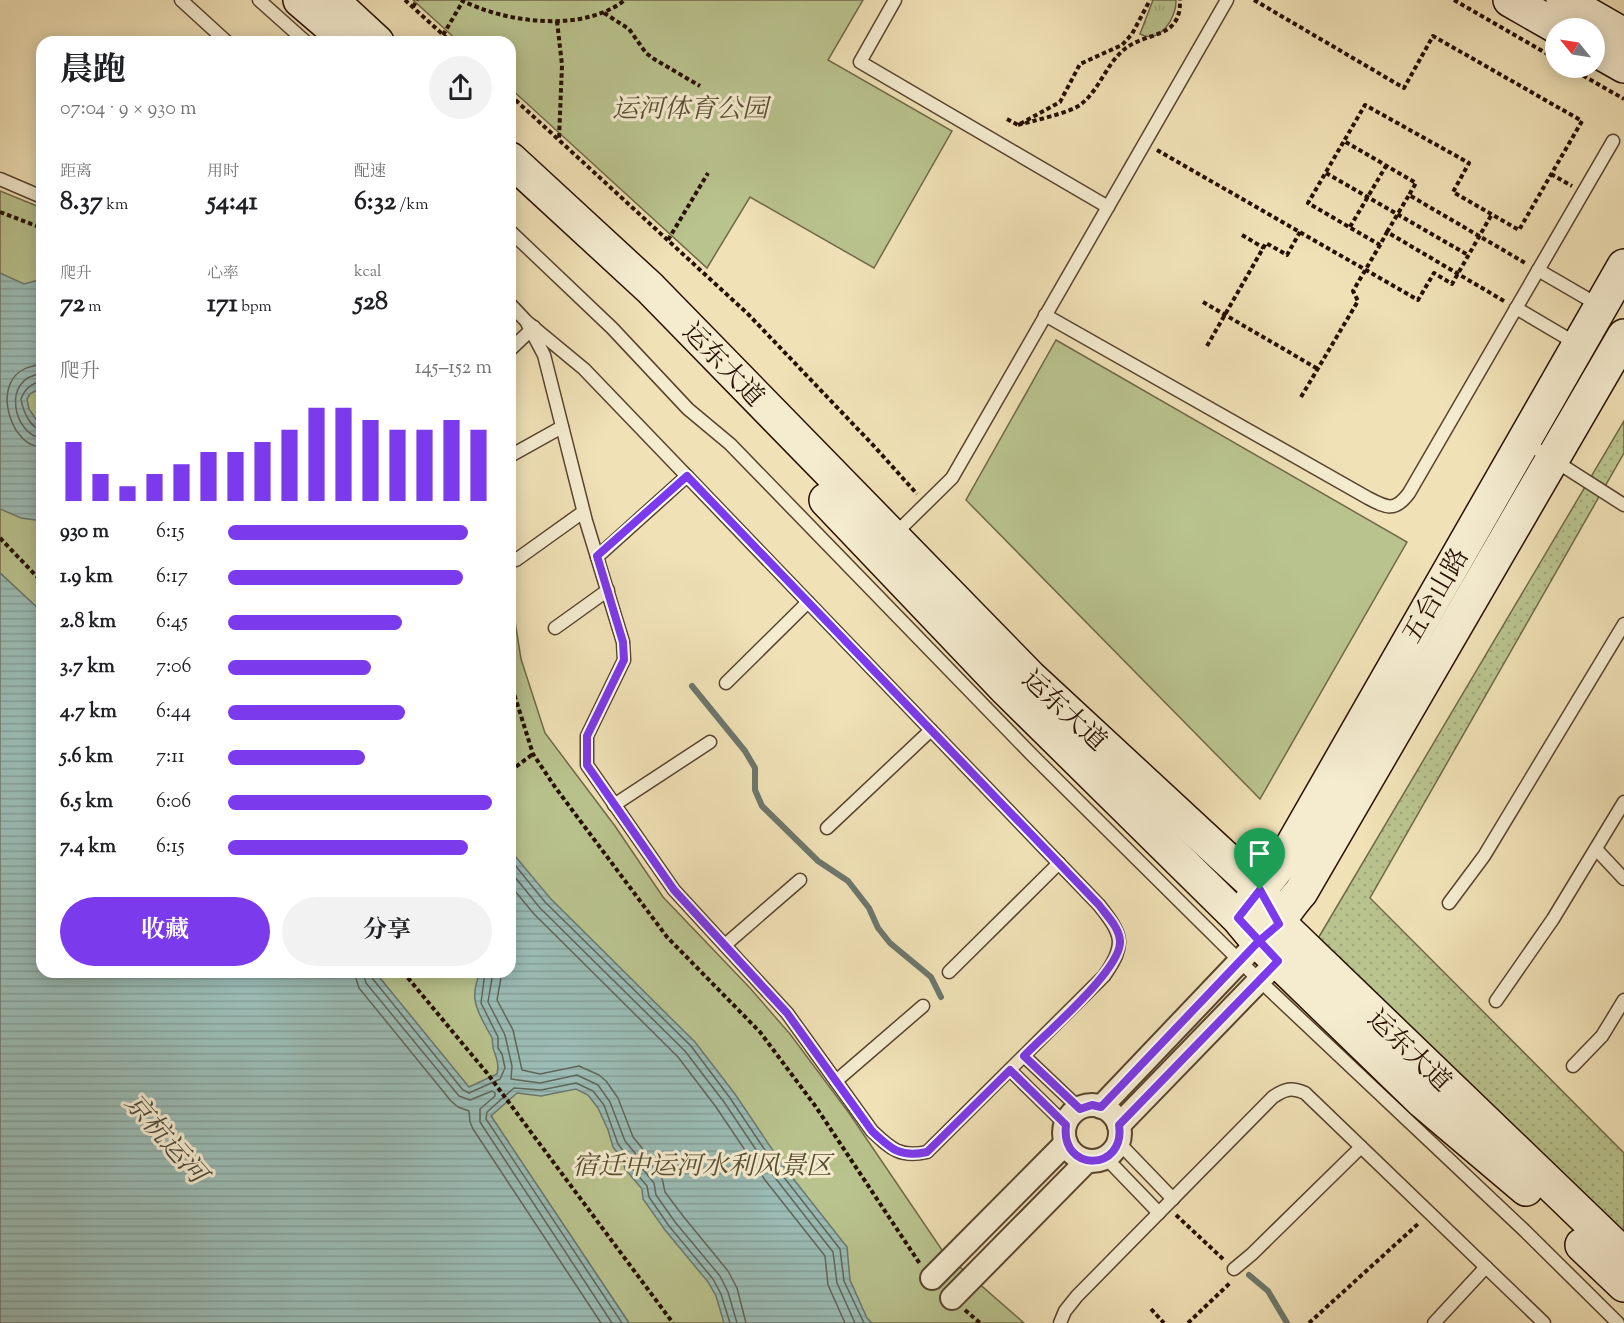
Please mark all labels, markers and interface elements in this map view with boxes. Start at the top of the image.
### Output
north arrow [1545,18,1605,78]
map controls [1545,18,1605,78]
text: 晨跑 [60,48,126,96]
button: share [429,56,492,119]
park label: 运河体育公园 [612,92,772,129]
text: 07:04 · 9 × 930 m [60,95,197,124]
text: 距离 [60,161,92,184]
text: 用时 [207,161,239,184]
text: 配速 [354,161,386,184]
text: 8.37 [60,184,103,221]
text: 54:41 [207,184,258,221]
text: 6:32 [354,184,396,221]
text: km [103,194,128,217]
text: /km [396,194,428,217]
text: kcal [354,261,382,284]
text: 爬升 [60,263,92,286]
text: 心率 [207,263,239,286]
text: 528 [354,284,388,321]
text: 72 [60,286,85,323]
text: 171 [207,286,238,323]
text: m [85,296,102,319]
text: bpm [238,296,272,319]
street label: 运东大道 [673,315,772,416]
text: 145–152 m [415,354,492,383]
text: 爬升 [60,358,100,387]
text: 930 m [60,518,109,547]
text: 6:15 [156,518,185,547]
street label: 五台山路 [1395,542,1479,651]
text: 1.9 km [60,563,113,592]
text: 6:17 [156,563,188,592]
text: 2.8 km [60,608,116,637]
text: 6:45 [156,608,188,637]
text: 3.7 km [60,653,115,682]
text: 7:06 [156,653,192,682]
street label: 运东大道 [1013,663,1114,761]
text: 4.7 km [60,698,117,727]
text: 6:44 [156,698,191,727]
text: 5.6 km [60,743,113,772]
text: 7:11 [156,743,185,772]
text: 6.5 km [60,788,113,817]
text: 6:06 [156,788,191,817]
pin [1234,828,1285,890]
text: 7.4 km [60,833,116,862]
text: 6:15 [156,833,185,862]
icon: arrive [1243,837,1276,870]
button: 收藏 [60,897,270,966]
button: 分享 [282,897,492,966]
street label: 运东大道 [1358,1002,1459,1101]
water label: 京杭运河 [114,1086,218,1197]
park label: 宿迁中运河水利风景区 [572,1149,835,1186]

